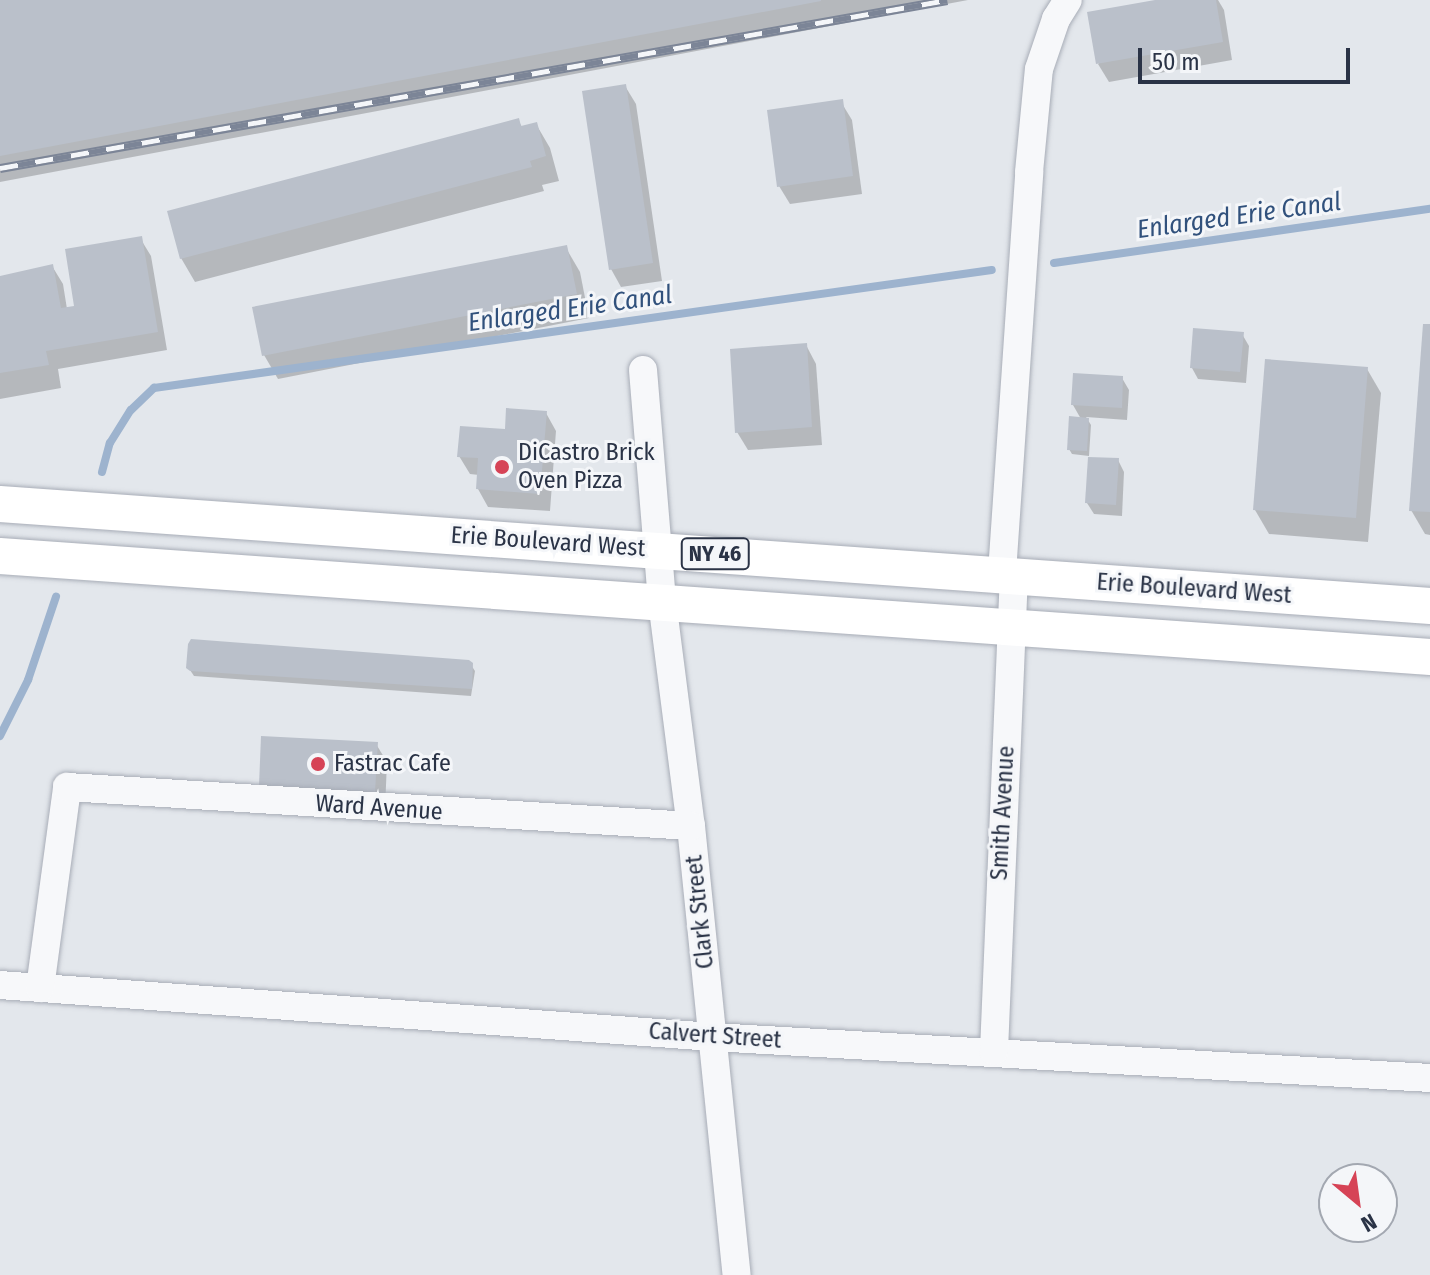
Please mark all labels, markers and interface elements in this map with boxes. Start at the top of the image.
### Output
scale bar [1142,32,1354,82]
text: 50 m [1152,48,1200,76]
water label: Enlarged Erie Canal [1135,186,1343,246]
water label: Enlarged Erie Canal [466,279,674,339]
place label: DiCastro Brick Oven Pizza [518,439,655,495]
marker: DiCastro Brick Oven Pizza [493,458,511,476]
street label: Erie Boulevard West [450,521,646,563]
road number: NY 46 [679,536,751,572]
street label: Erie Boulevard West [1096,568,1292,610]
street label: Smith Avenue [985,745,1021,881]
place label: Fastrac Cafe [334,750,451,778]
marker: Fastrac Cafe [309,755,327,773]
street label: Ward Avenue [314,789,444,827]
street label: Clark Street [680,854,720,970]
street label: Calvert Street [648,1017,782,1055]
north arrow [1318,1163,1398,1243]
text: N [1357,1208,1381,1238]

